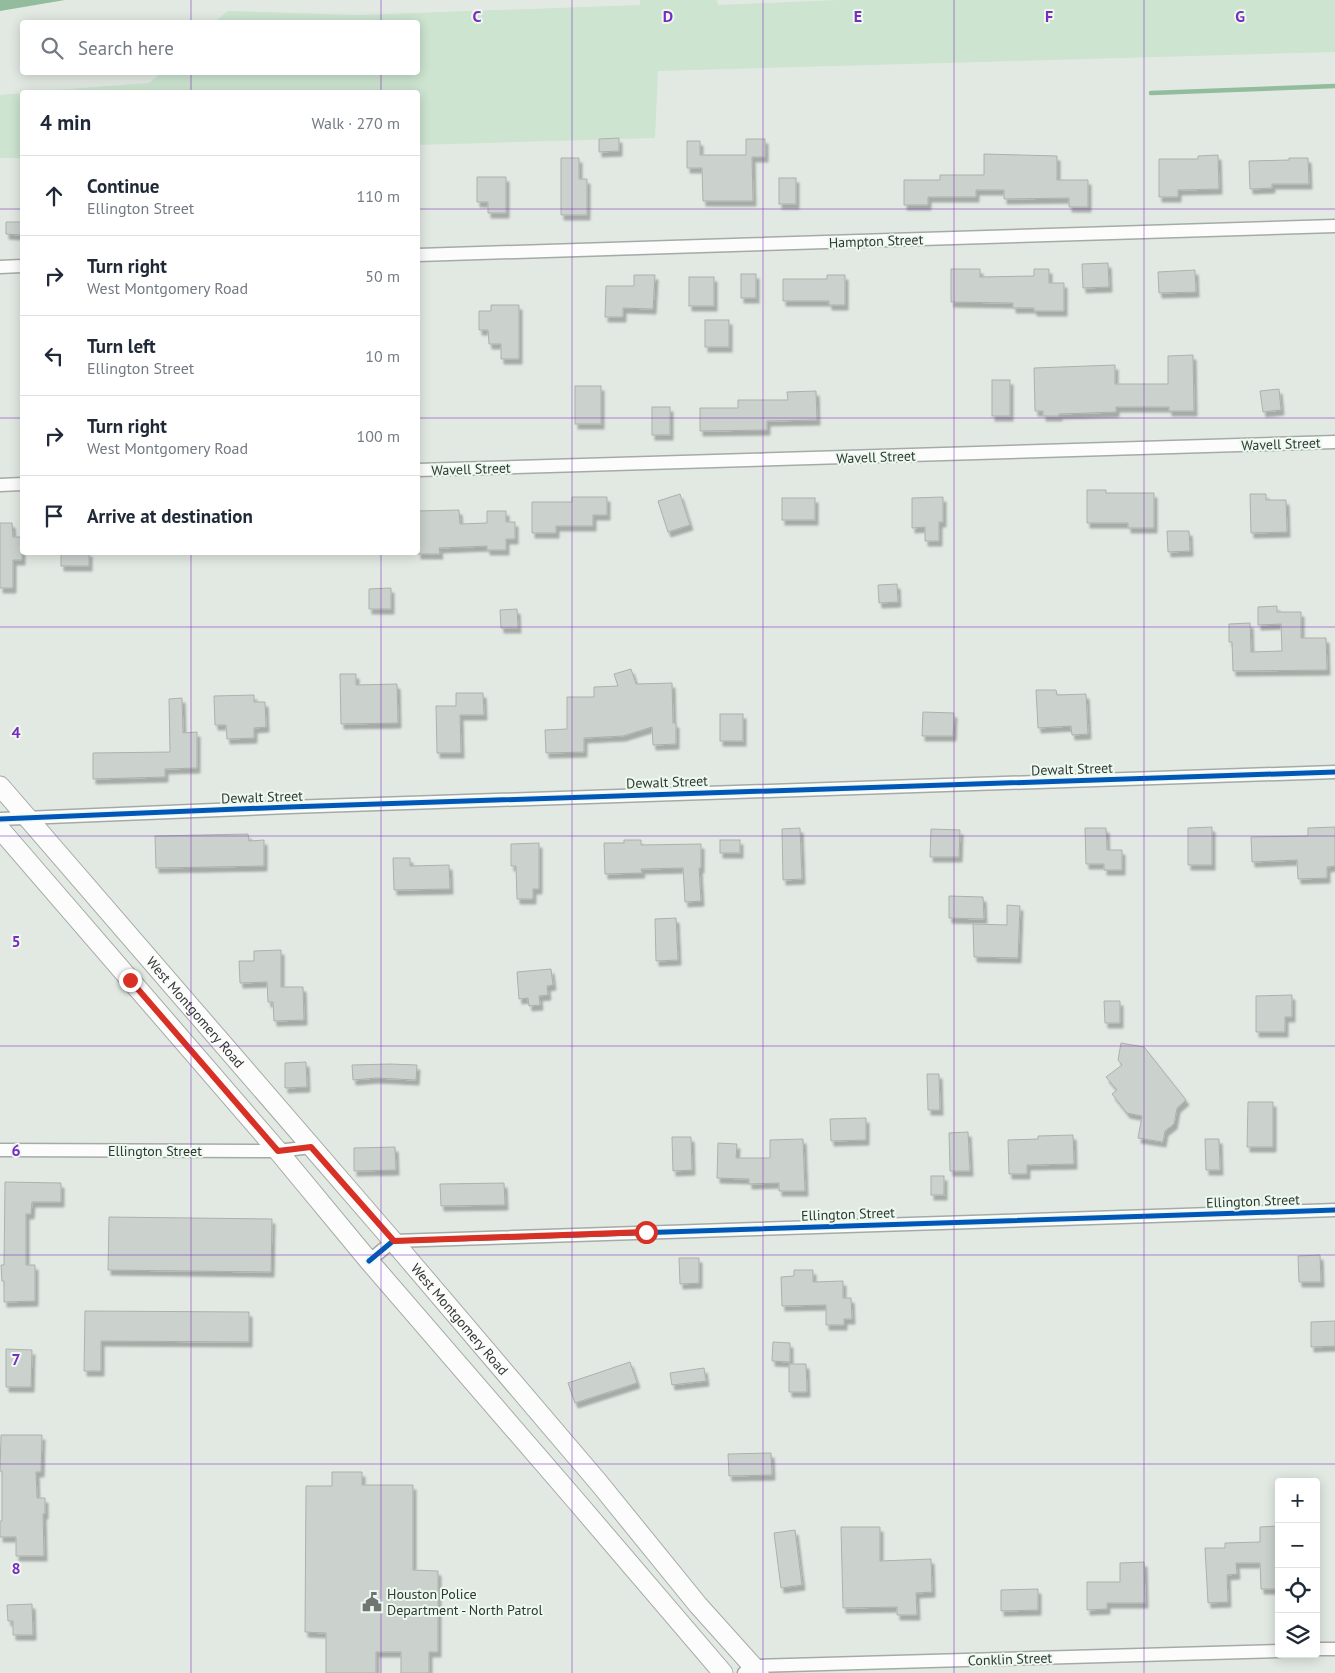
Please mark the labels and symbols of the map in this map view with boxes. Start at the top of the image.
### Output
text: C [473,6,482,26]
text: D [663,6,673,26]
text: E [854,6,862,26]
text: F [1045,6,1053,26]
text: G [1235,6,1245,26]
street label: Hampton Street [828,230,924,252]
street label: Wavell Street [1241,434,1321,454]
street label: Wavell Street [836,447,916,467]
street label: Wavell Street [431,459,511,479]
text: 4 [11,722,21,742]
street label: Dewalt Street [1031,759,1113,779]
street label: Dewalt Street [626,772,708,792]
street label: Dewalt Street [221,787,303,807]
text: 5 [11,931,21,951]
street label: West Montgomery Road [142,953,248,1072]
route end [119,969,142,992]
text: 6 [11,1140,21,1160]
street label: Ellington Street [108,1142,202,1160]
street label: Ellington Street [1206,1190,1300,1212]
street label: Ellington Street [801,1203,895,1225]
route start [635,1221,658,1244]
street label: West Montgomery Road [407,1260,512,1379]
text: 7 [11,1349,21,1369]
text: 8 [11,1558,21,1578]
place label: Houston Police Department - North Patrol [387,1585,543,1619]
public building icon: Houston Police Department - North Patrol [361,1591,383,1613]
street label: Conklin Street [968,1649,1053,1669]

